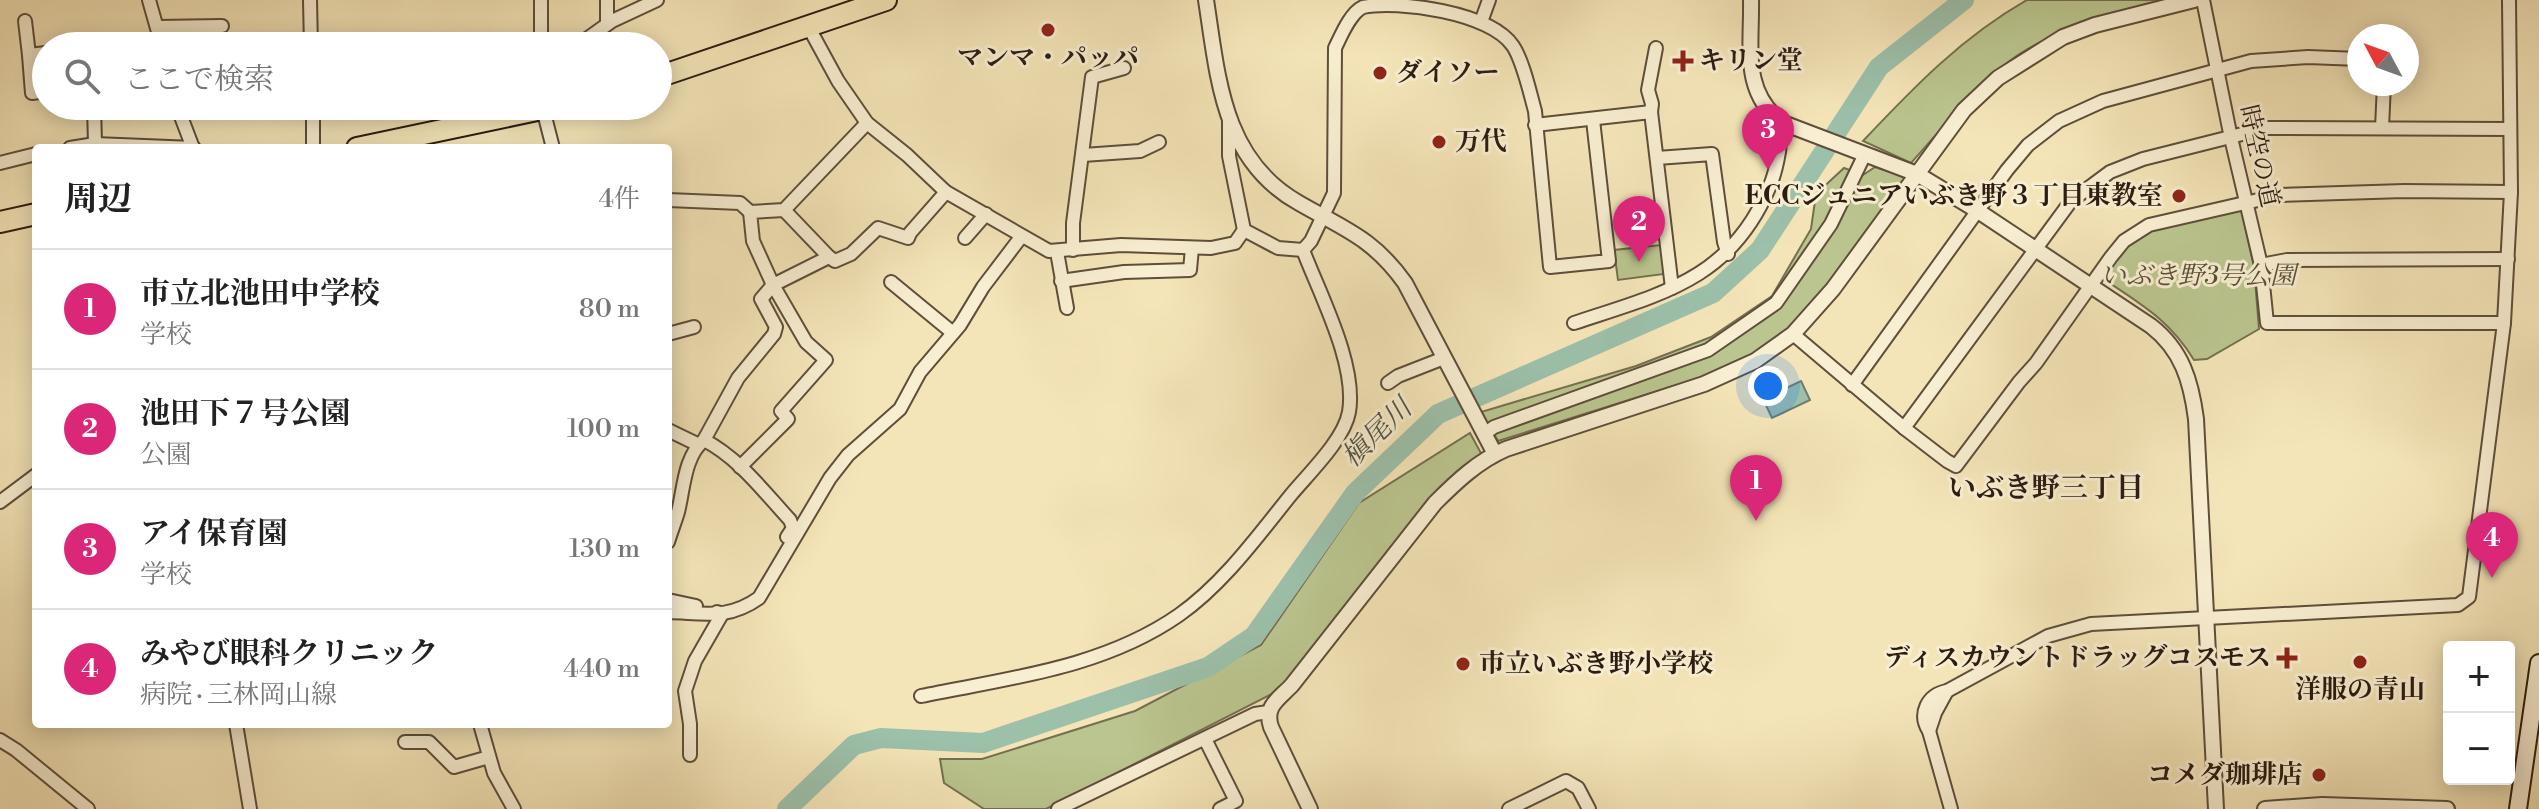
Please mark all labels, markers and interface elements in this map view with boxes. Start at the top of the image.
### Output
marker: マンマ・パッパ [1039,21,1057,39]
north arrow [2347,24,2419,96]
search box [32,32,672,120]
place label: マンマ・パッパ [957,42,1139,74]
place label: キリン堂 [1699,45,1803,77]
marker: キリン堂 [1674,52,1692,70]
icon: search [60,54,104,98]
place label: ダイソー [1396,57,1499,89]
text: ここで検索 [124,61,274,99]
marker: ダイソー [1371,64,1389,82]
street label: 時空の道 [2232,102,2286,210]
pin: 3 [1742,104,1794,170]
place label: 万代 [1455,126,1507,158]
marker: 万代 [1430,133,1448,151]
text: 周辺 [64,179,132,221]
place label: ECCジュニアいぶき野３丁目東教室 [1745,180,2163,212]
text: 4件 [599,183,640,215]
marker: ECCジュニアいぶき野３丁目東教室 [2170,187,2188,205]
pin: 2 [1613,196,1665,262]
park label: いぶき野3号公園 [2100,260,2300,292]
text: 市立北池田中学校 [140,275,380,313]
text: 1 [84,293,96,325]
text: 80 m [579,293,640,325]
text: 学校 [140,319,192,351]
your location [1748,366,1788,406]
water label: 槇尾川 [1335,389,1422,475]
text: 池田下７号公園 [140,395,350,433]
text: 2 [82,413,98,445]
text: 100 m [567,413,640,445]
text: 公園 [140,439,192,471]
pin: 1 [1730,455,1782,521]
district label: いぶき野三丁目 [1948,471,2144,506]
pin: 4 [2466,512,2518,578]
text: アイ保育園 [140,515,287,553]
text: 3 [82,533,98,565]
text: 130 m [569,533,640,565]
text: 学校 [140,559,192,591]
text: みやび眼科クリニック [140,635,438,673]
map controls [2443,641,2515,785]
button: + [2443,641,2515,713]
place label: ディスカウントドラッグコスモス [1884,642,2271,674]
place label: 市立いぶき野小学校 [1479,648,1713,680]
marker: ディスカウントドラッグコスモス [2278,649,2296,667]
text: 4 [81,653,99,685]
text: 440 m [563,653,640,685]
marker: 洋服の青山 [2351,653,2369,671]
marker: 市立いぶき野小学校 [1454,655,1472,673]
place label: 洋服の青山 [2295,674,2425,706]
text: 病院 · 三林岡山線 [140,679,337,711]
button: − [2443,713,2515,785]
place label: コメダ珈琲店 [2147,759,2303,791]
marker: コメダ珈琲店 [2310,766,2328,784]

